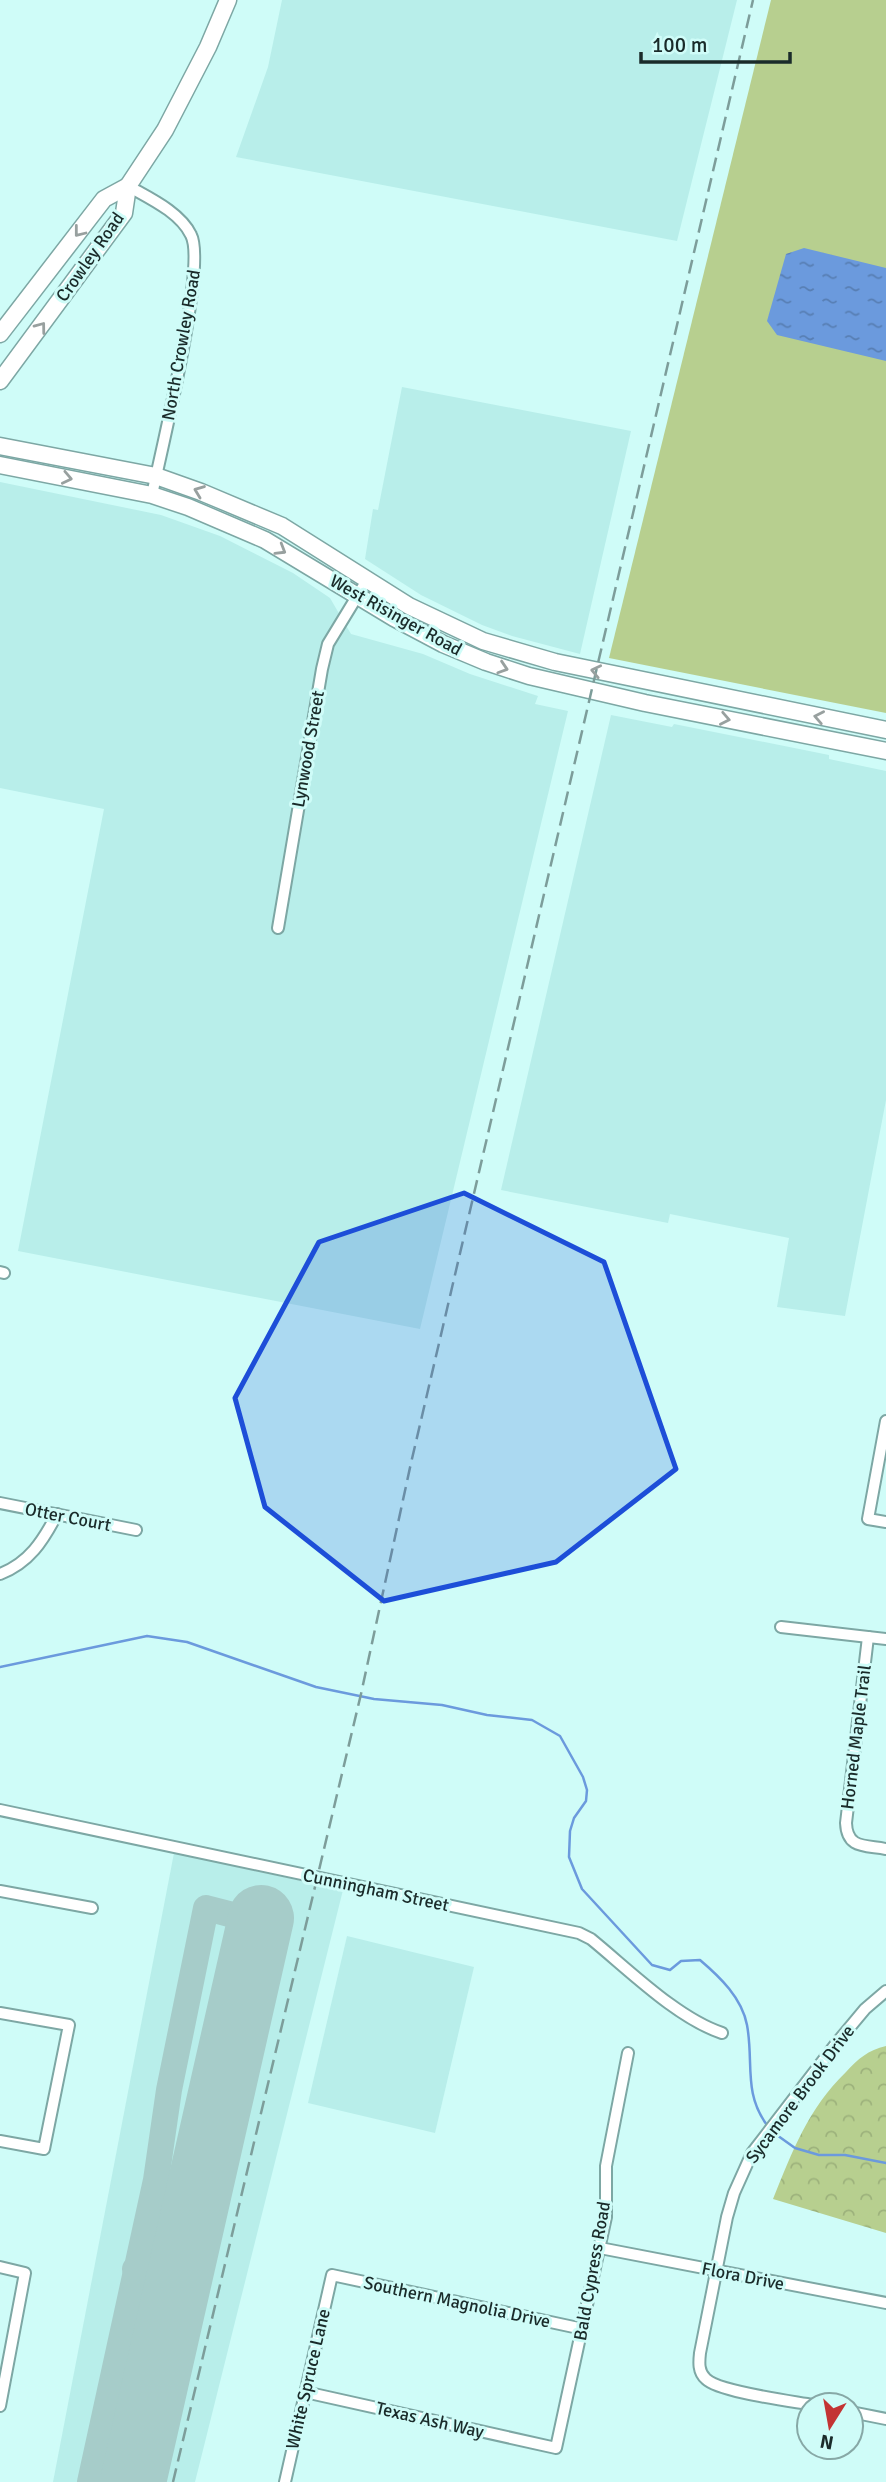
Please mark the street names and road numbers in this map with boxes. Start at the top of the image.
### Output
street label: Crowley Road [51,208,129,306]
street label: North Crowley Road [157,268,205,422]
street label: West Risinger Road [326,570,466,660]
street label: Lynwood Street [287,689,329,809]
street label: Otter Court [23,1498,113,1536]
street label: Horned Maple Trail [836,1663,876,1811]
street label: Cunningham Street [301,1864,451,1916]
street label: Sycamore Brook Drive [741,2021,859,2167]
street label: Bald Cypress Road [569,2200,615,2342]
street label: Flora Drive [700,2257,786,2295]
street label: Southern Magnolia Drive [362,2271,552,2333]
street label: White Spruce Lane [281,2307,335,2451]
street label: Texas Ash Way [374,2397,487,2443]

